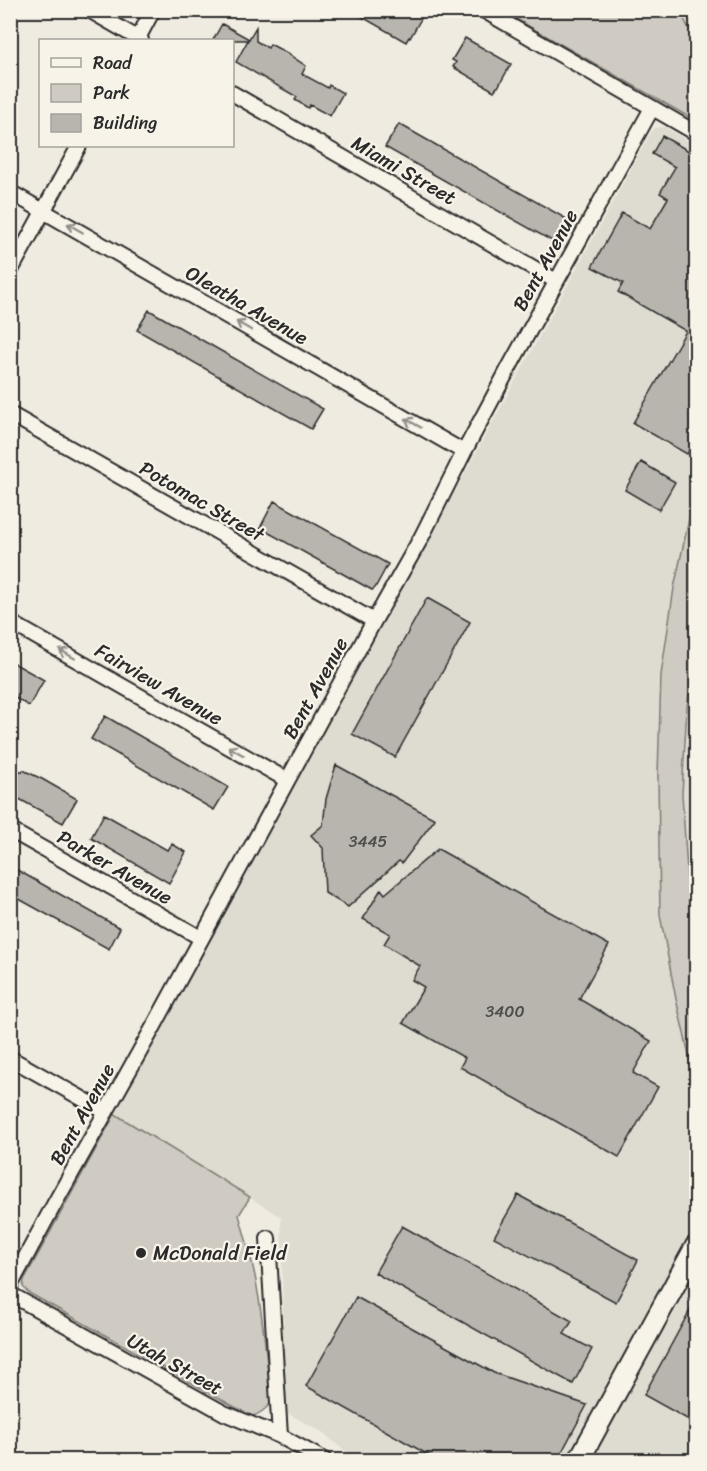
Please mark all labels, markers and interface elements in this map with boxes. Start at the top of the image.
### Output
legend [39,39,234,147]
text: Road [93,47,133,79]
text: Park [93,77,130,109]
text: Building [93,107,157,139]
street label: Miami Street [344,126,463,215]
street label: Bent Avenue [503,203,588,318]
one-way arrow [67,222,84,234]
street label: Oleatha Avenue [179,256,315,355]
one-way arrow [236,319,253,331]
one-way arrow [405,416,422,428]
street label: Potomac Street [132,451,272,552]
street label: Bent Avenue [273,631,358,746]
street label: Fairview Avenue [88,633,230,735]
one-way arrow [59,648,76,660]
one-way arrow [228,745,246,756]
street label: Parker Avenue [50,820,179,915]
house number: 3445 [349,827,388,856]
house number: 3400 [485,997,525,1026]
street label: Bent Avenue [40,1057,125,1172]
place label: McDonald Field [153,1236,288,1271]
marker: McDonald Field [134,1246,148,1260]
street label: Utah Street [120,1324,229,1405]

